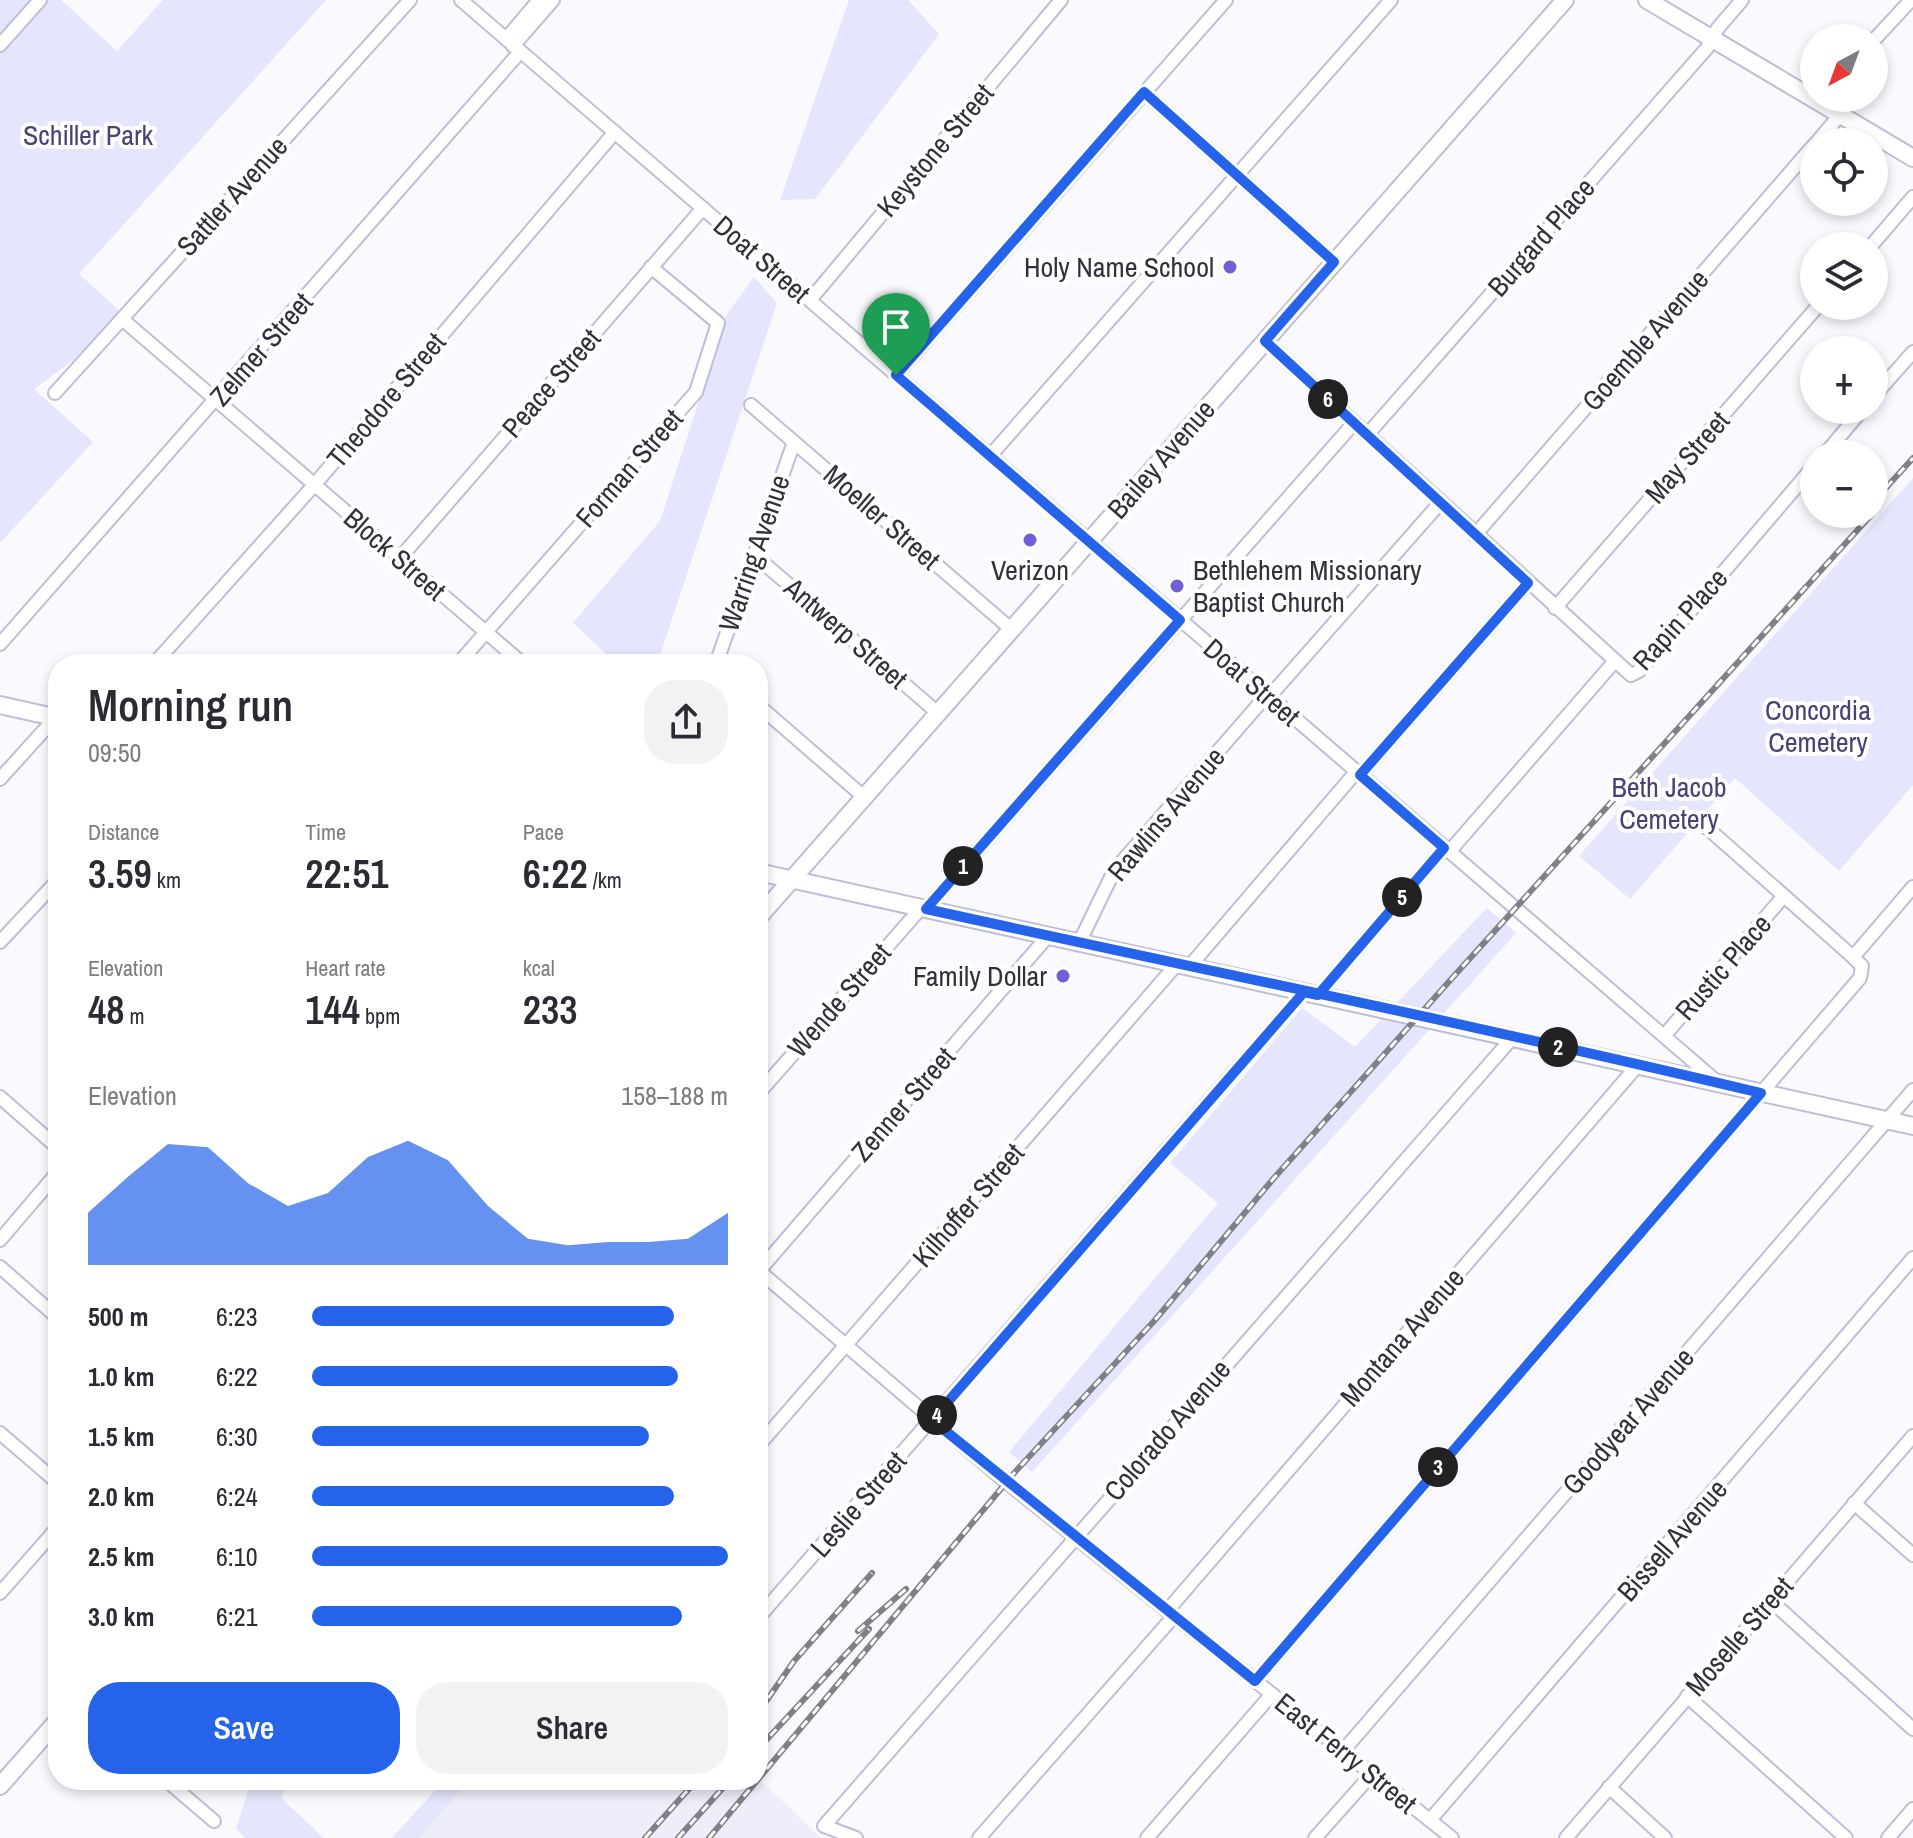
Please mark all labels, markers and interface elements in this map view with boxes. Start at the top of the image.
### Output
north arrow [1800,24,1888,112]
map controls [1800,24,1888,528]
street label: Keystone Street [868,75,1002,225]
park label: Schiller Park [23,116,154,154]
street label: Sattler Avenue [168,128,296,264]
button: locate [1800,128,1888,216]
street label: Burgard Place [1479,170,1603,304]
street label: Doat Street [706,207,818,311]
button: layers [1800,232,1888,320]
place label: Holy Name School [1024,248,1214,286]
marker: Holy Name School [1221,258,1239,276]
street label: Goemble Avenue [1573,261,1717,419]
street label: Zelmer Street [201,284,321,414]
pin [862,293,930,375]
icon: arrive [874,305,918,349]
street label: Peace Street [493,320,609,446]
street label: Theodore Street [318,324,454,476]
button: + [1800,336,1888,424]
pin: 6 [1308,379,1348,419]
text: 6 [1323,384,1333,414]
street label: Bailey Avenue [1099,391,1223,527]
street label: Forman Street [567,401,691,535]
street label: May Street [1636,403,1738,511]
button: − [1800,440,1888,528]
street label: Moeller Street [816,456,948,578]
street label: Warring Avenue [709,470,799,636]
street label: Block Street [336,499,454,609]
marker: Verizon [1021,531,1039,549]
place label: Verizon [991,551,1069,589]
place label: Bethlehem Missionary Baptist Church [1193,551,1422,621]
street label: Rapin Place [1624,560,1736,678]
street label: Antwerp Street [775,568,916,697]
marker: Bethlehem Missionary Baptist Church [1168,577,1186,595]
street label: Doat Street [1196,630,1308,734]
text: Morning run [88,675,293,735]
button: share [644,680,728,764]
park label: Concordia Cemetery [1765,691,1871,761]
text: 09:50 [88,735,141,770]
street label: Rawlins Avenue [1099,739,1233,889]
park label: Beth Jacob Cemetery [1612,768,1726,838]
text: Distance [88,817,159,847]
text: Time [305,817,346,847]
text: Pace [523,817,564,847]
pin: 1 [943,846,983,886]
text: 3.59 [88,847,152,900]
text: 22:51 [305,847,389,900]
text: 6:22 [523,847,588,900]
text: 1 [958,851,968,881]
text: km [152,865,181,895]
text: /km [588,865,622,895]
pin: 5 [1382,877,1422,917]
text: 5 [1397,882,1407,912]
street label: Rustic Place [1666,906,1780,1028]
street label: Wende Street [779,935,899,1065]
text: Elevation [88,953,163,983]
text: Heart rate [305,953,386,983]
text: kcal [523,953,555,983]
place label: Family Dollar [913,957,1047,995]
marker: Family Dollar [1054,967,1072,985]
text: 48 [88,983,124,1036]
text: 144 [305,983,360,1036]
text: 233 [523,983,577,1036]
text: m [124,1001,145,1031]
text: bpm [360,1001,400,1031]
pin: 2 [1538,1027,1578,1067]
text: 2 [1553,1032,1563,1062]
street label: Zenner Street [843,1039,963,1169]
text: Elevation [88,1078,177,1113]
text: 158–188 m [621,1078,728,1113]
street label: Kilhoffer Street [904,1135,1032,1275]
street label: Montana Avenue [1331,1260,1473,1414]
text: 500 m [88,1299,148,1334]
text: 6:23 [216,1299,258,1334]
street label: Goodyear Avenue [1553,1339,1703,1503]
street label: Colorado Avenue [1095,1351,1239,1509]
text: 1.0 km [88,1359,154,1394]
text: 6:22 [216,1359,258,1394]
pin: 4 [917,1395,957,1435]
text: 4 [932,1400,942,1430]
text: 1.5 km [88,1419,154,1454]
text: 6:30 [216,1419,258,1454]
street label: Leslie Street [801,1443,915,1565]
pin: 3 [1418,1447,1458,1487]
text: 3 [1433,1452,1443,1482]
street label: Bissell Avenue [1608,1471,1736,1609]
text: 2.0 km [88,1479,154,1514]
text: 6:24 [216,1479,258,1514]
text: 2.5 km [88,1539,154,1574]
text: 6:10 [216,1539,258,1574]
street label: Moselle Street [1677,1568,1801,1704]
text: 3.0 km [88,1599,154,1634]
text: 6:21 [216,1599,258,1634]
button: Save [88,1682,400,1774]
button: Share [416,1682,728,1774]
street label: East Ferry Street [1267,1684,1425,1822]

